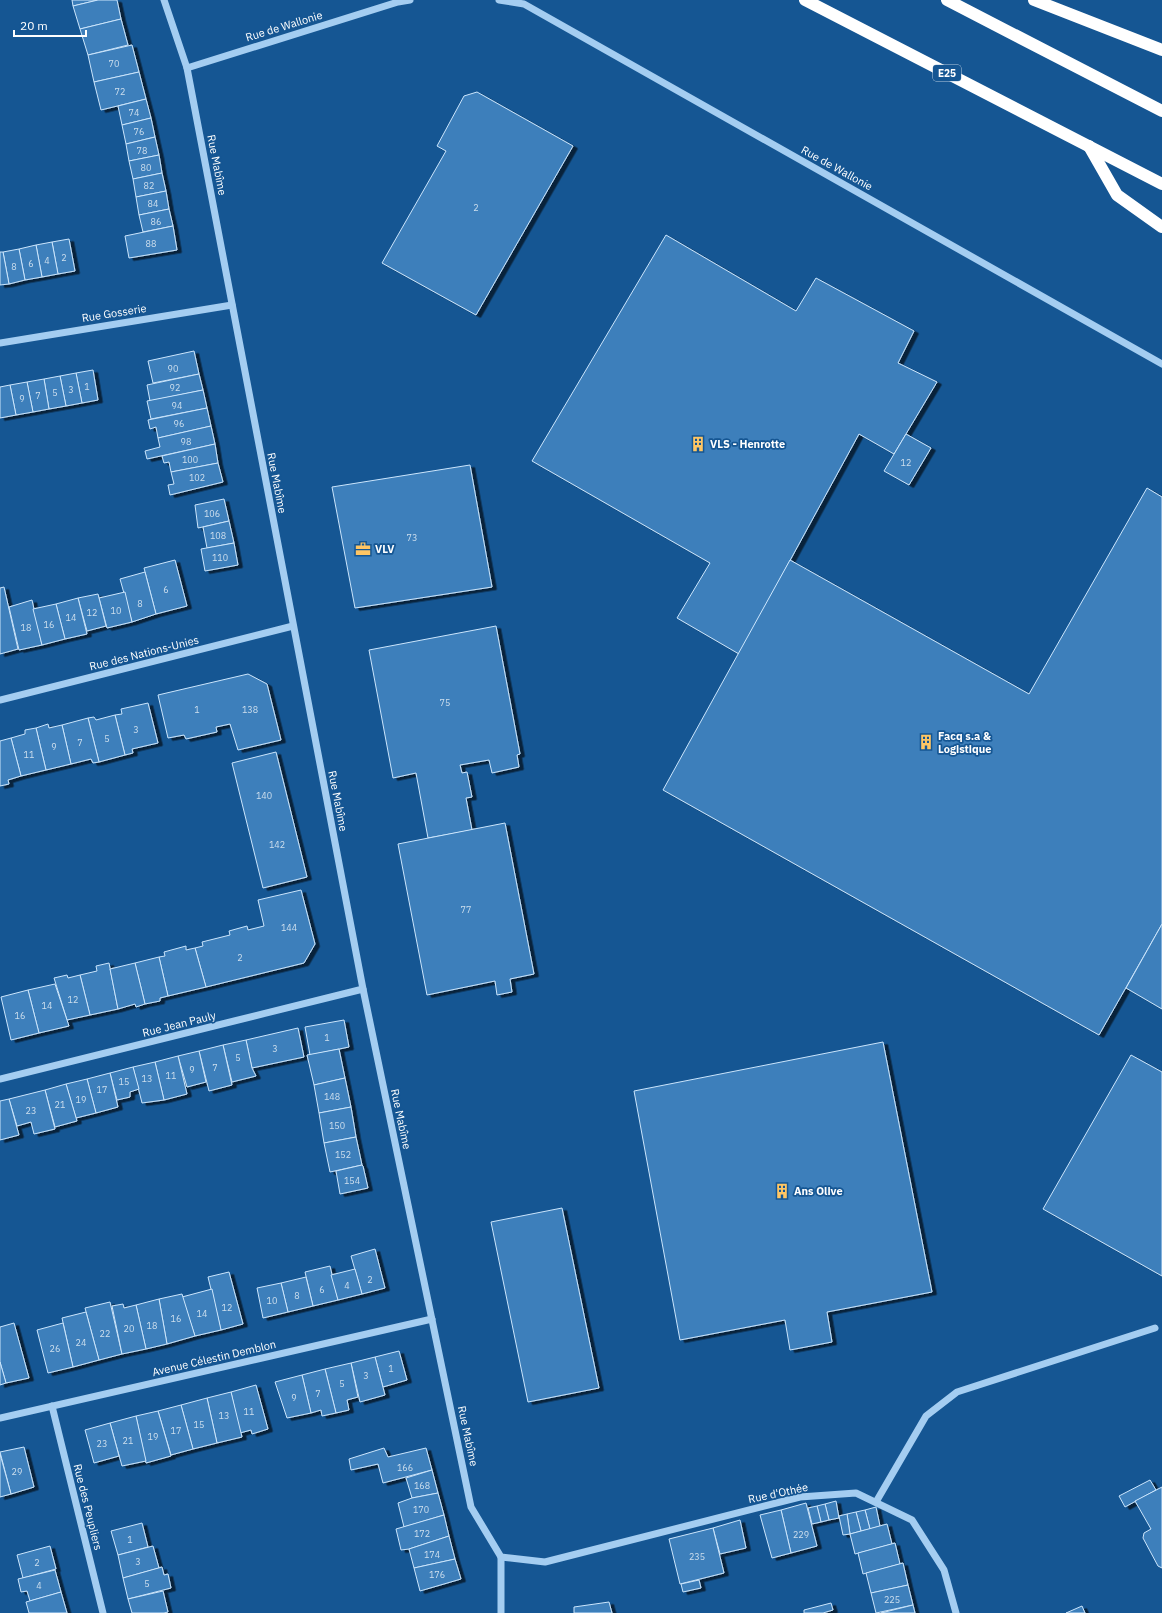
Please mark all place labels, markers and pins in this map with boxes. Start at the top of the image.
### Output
building icon: VLS - Henrotte [689,435,707,453]
place label: VLS - Henrotte [710,437,785,451]
office icon: VLV [354,540,372,558]
place label: VLV [375,542,394,556]
place label: Facq s.a & Logistique [938,729,991,756]
building icon: Facq s.a & Logistique [917,733,935,751]
building icon: Ans Olive [773,1182,791,1200]
place label: Ans Olive [794,1184,843,1198]

